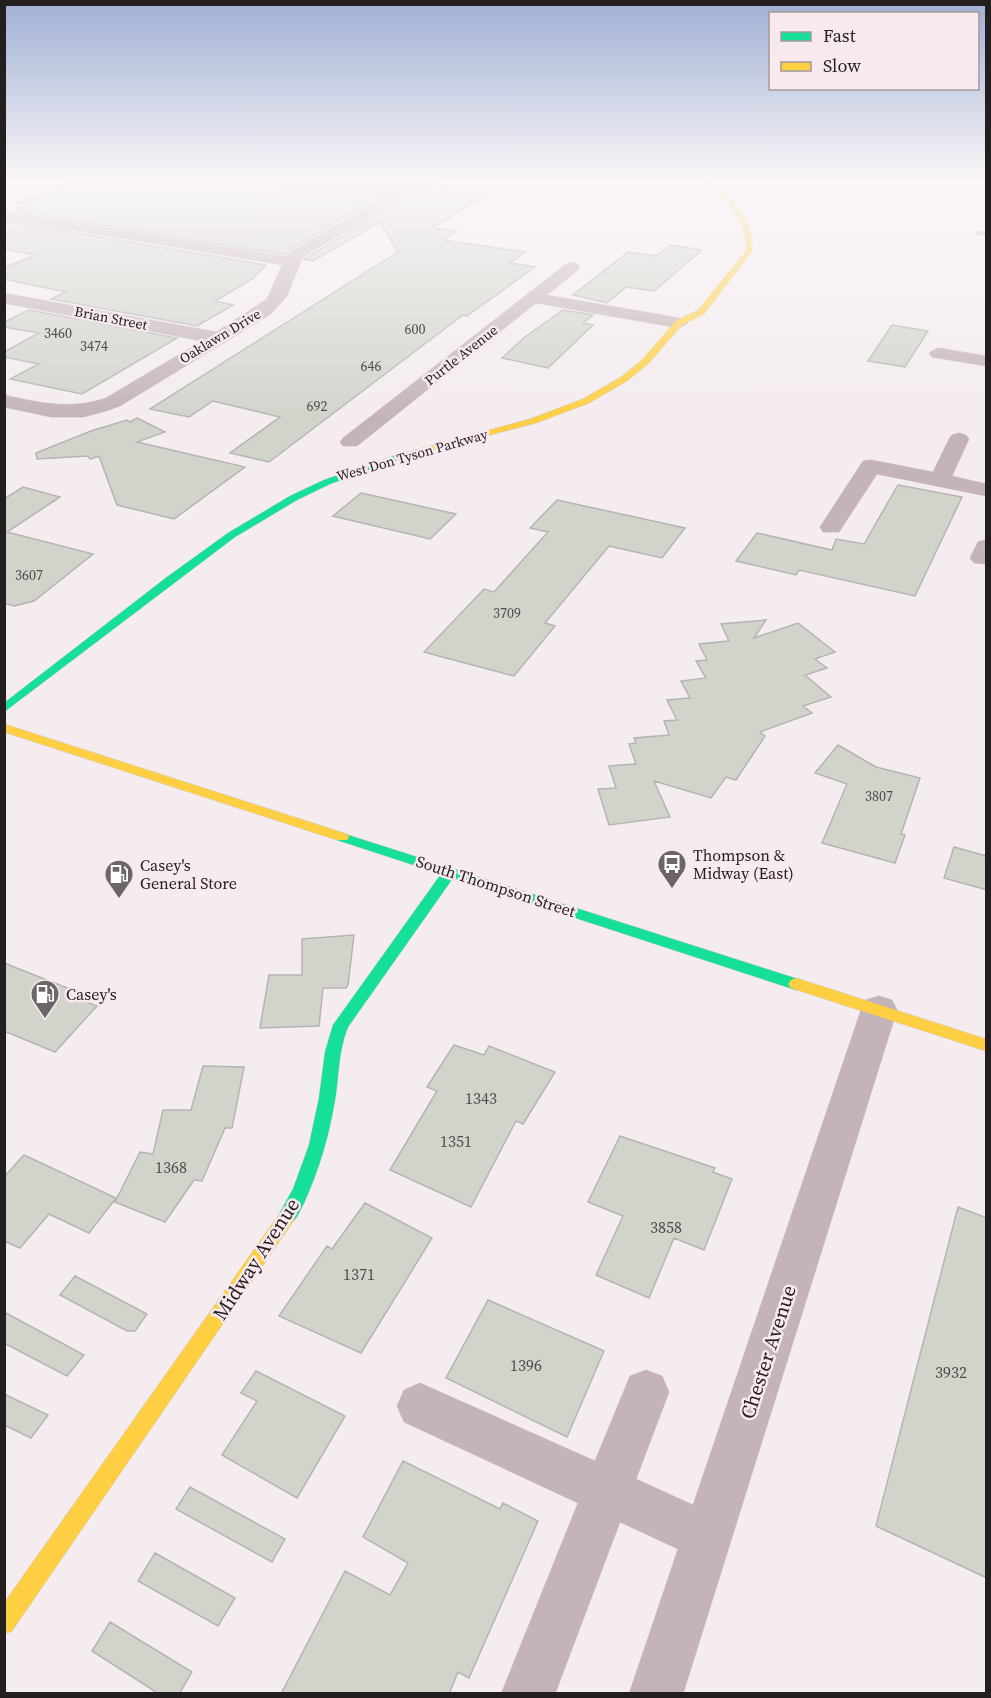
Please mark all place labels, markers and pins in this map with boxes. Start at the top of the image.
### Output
place label: Thompson & Midway (East) [693,844,794,884]
bus stop icon: Thompson & Midway (East) [656,848,688,890]
place label: Casey's General Store [140,854,237,894]
fuel station icon: Casey's General Store [103,858,135,900]
fuel station icon: Casey's [29,978,61,1020]
place label: Casey's [66,983,117,1005]

